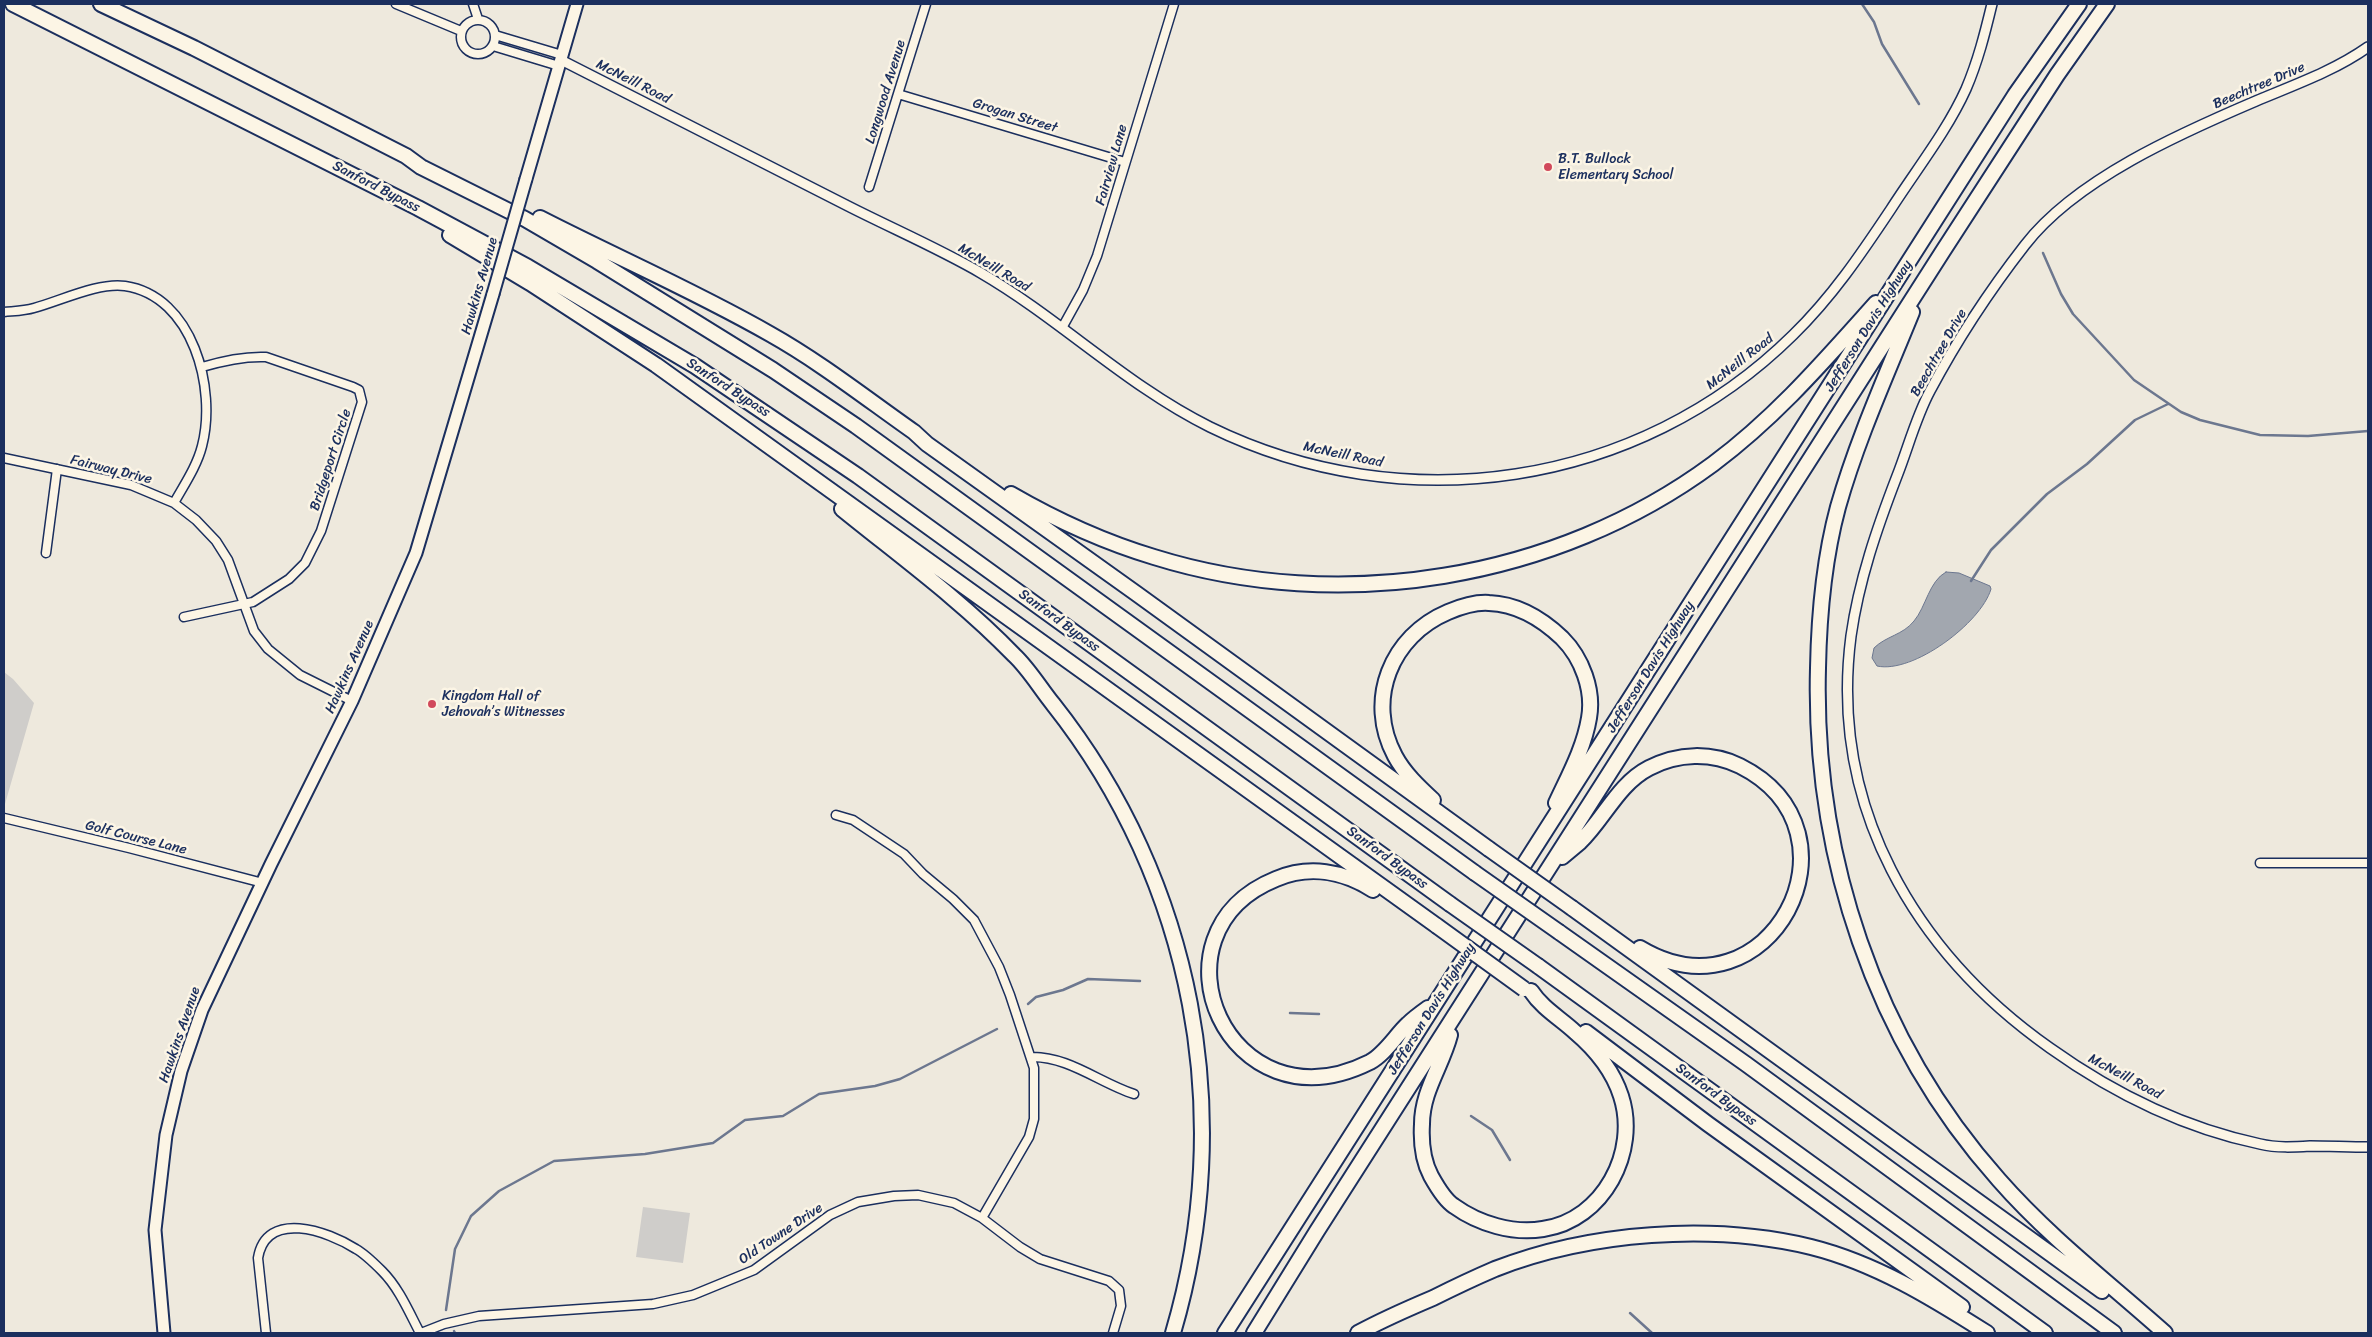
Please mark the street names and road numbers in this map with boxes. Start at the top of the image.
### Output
street label: Longwood Avenue [862,38,910,146]
street label: McNeill Road [593,56,673,108]
street label: Beechtree Drive [2211,59,2307,113]
street label: Grogan Street [971,95,1059,137]
street label: Fairview Lane [1092,123,1132,207]
street label: Sanford Bypass [329,158,423,216]
street label: Hawkins Avenue [458,235,502,337]
street label: McNeill Road [955,240,1033,296]
street label: Jefferson Davis Highway [1822,257,1916,395]
street label: Beechtree Drive [1907,306,1971,400]
street label: McNeill Road [1703,330,1777,394]
street label: Sanford Bypass [683,355,773,421]
street label: Bridgeport Circle [307,407,355,513]
street label: McNeill Road [1302,438,1384,472]
street label: Fairway Drive [68,452,154,488]
street label: Sanford Bypass [1015,586,1103,656]
street label: Jefferson Davis Highway [1604,598,1698,736]
street label: Hawkins Avenue [322,618,378,716]
street label: Golf Course Lane [84,817,188,859]
street label: Sanford Bypass [1343,823,1431,893]
street label: Jefferson Davis Highway [1385,940,1479,1078]
street label: Hawkins Avenue [156,985,204,1085]
street label: McNeill Road [2085,1051,2165,1103]
street label: Sanford Bypass [1672,1060,1760,1130]
street label: Old Towne Drive [736,1200,826,1268]

